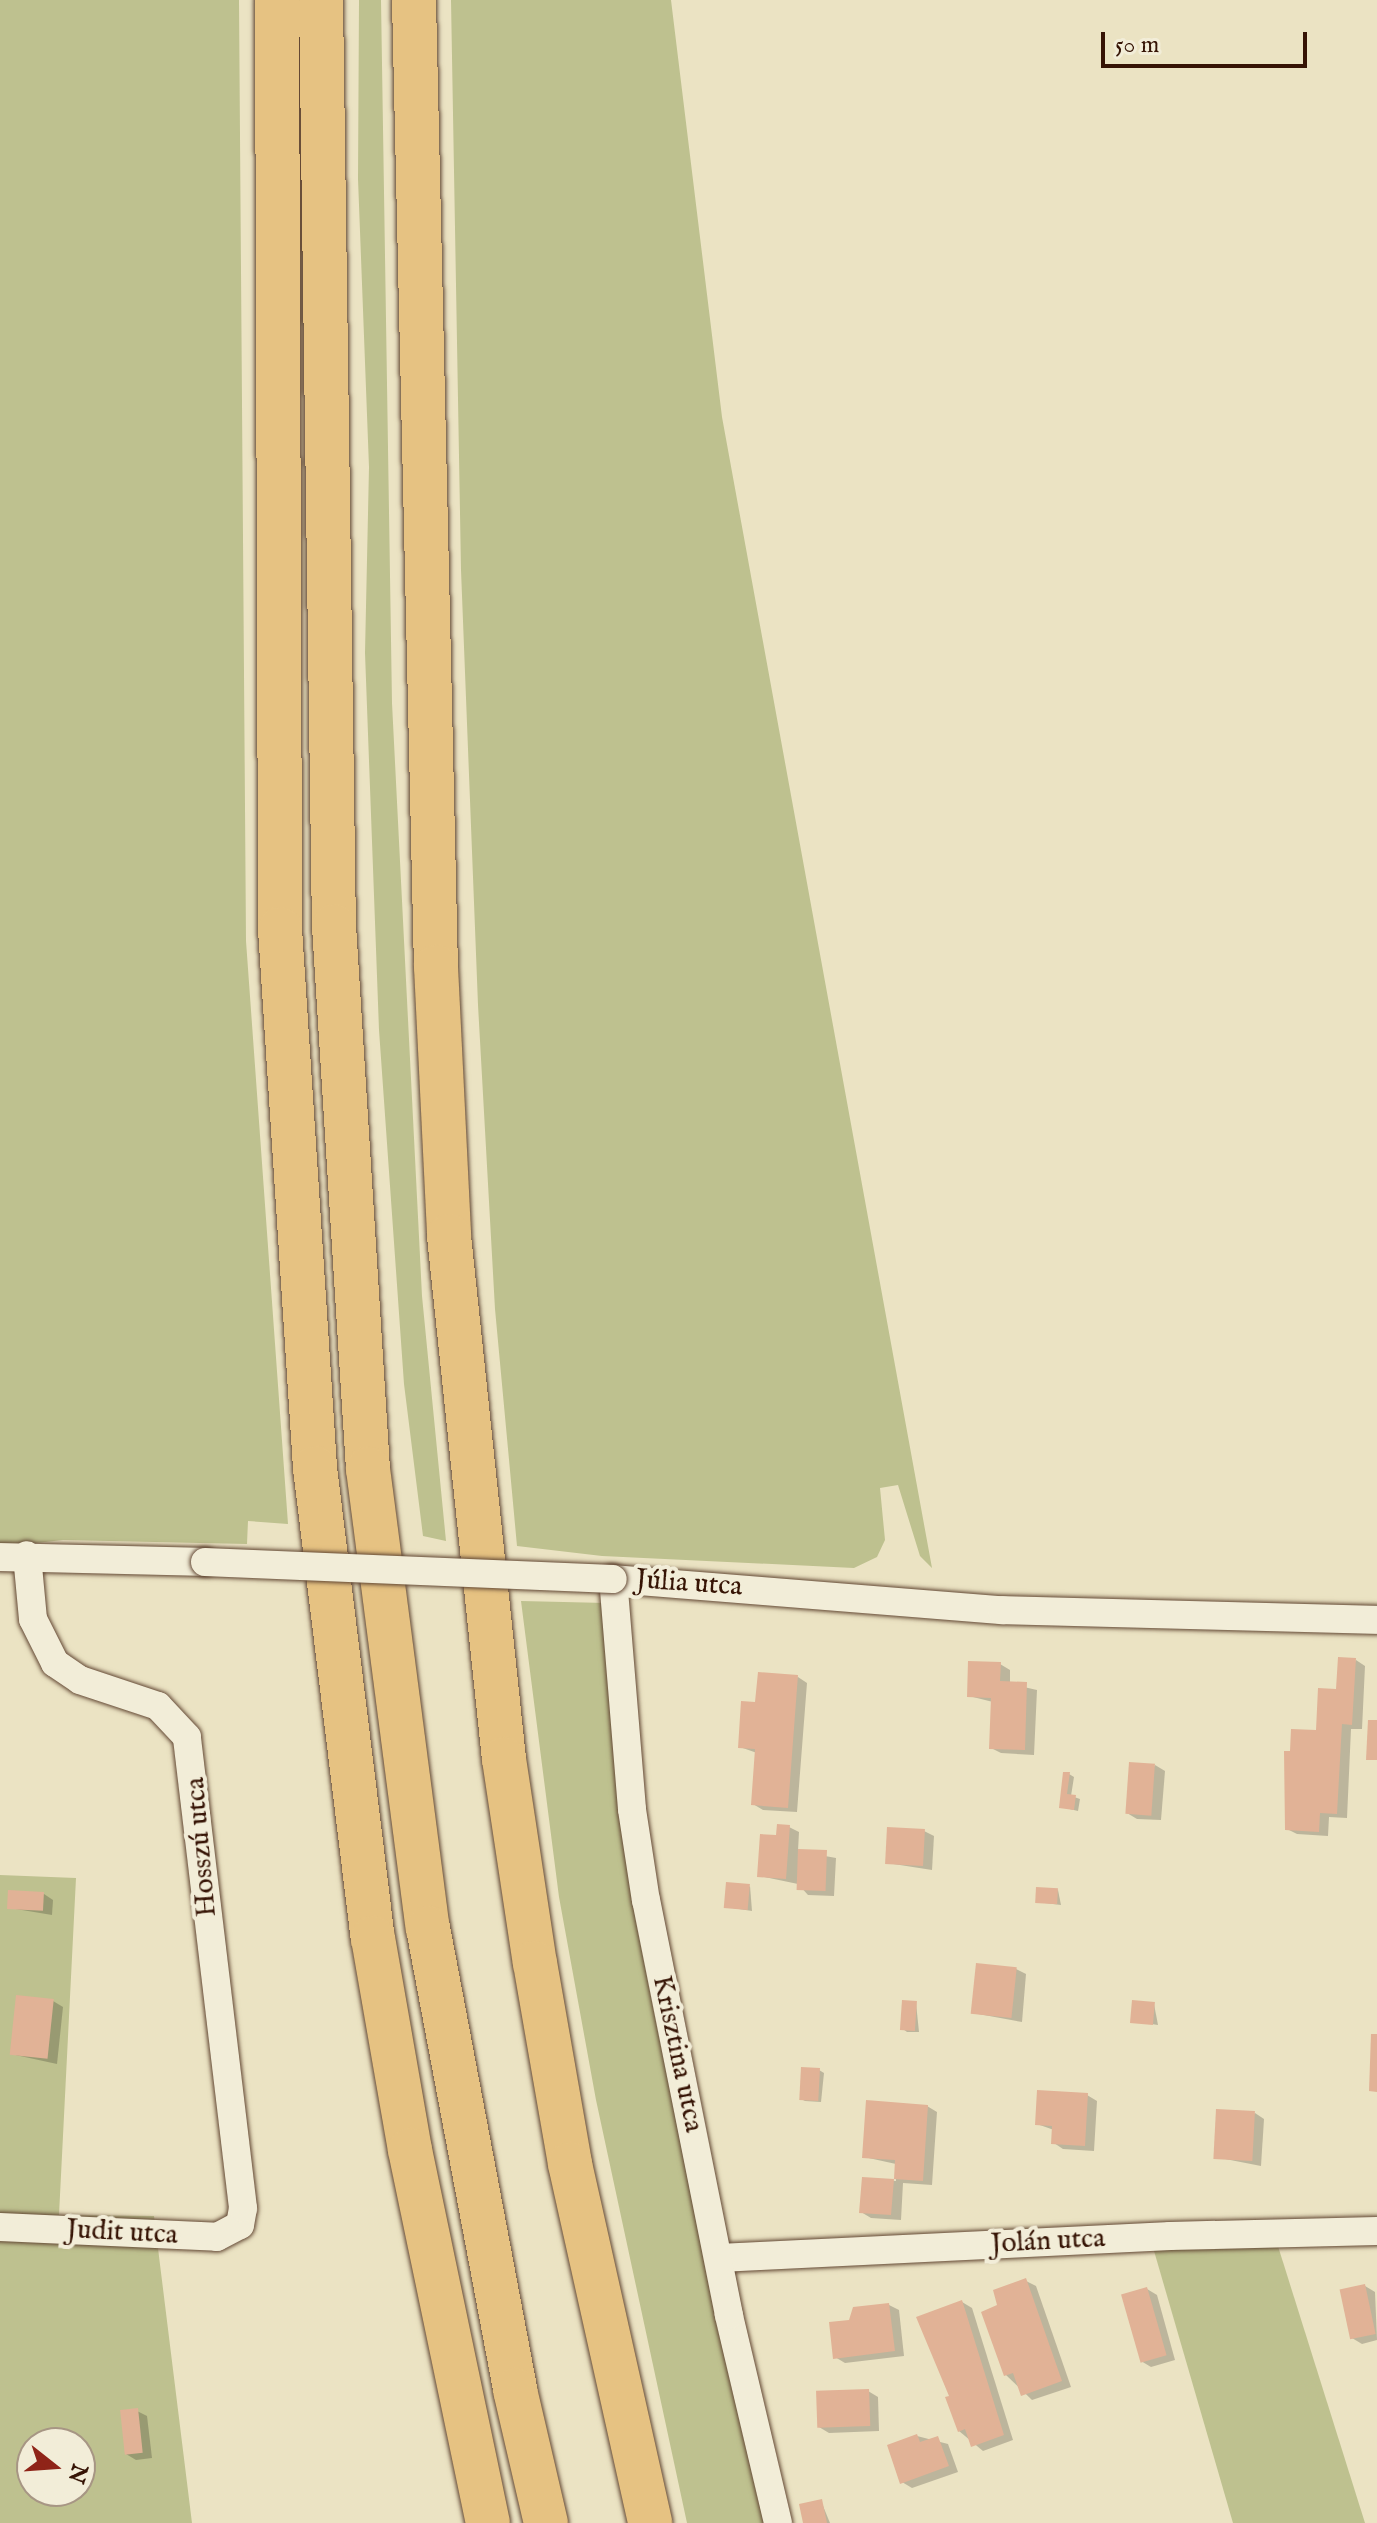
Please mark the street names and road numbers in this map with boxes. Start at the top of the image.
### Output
street label: Júlia utca [635,1564,743,1604]
street label: Hosszú utca [179,1776,225,1918]
street label: Krisztina utca [644,1973,710,2135]
street label: Judit utca [65,2213,179,2253]
street label: Jolán utca [990,2222,1106,2262]

